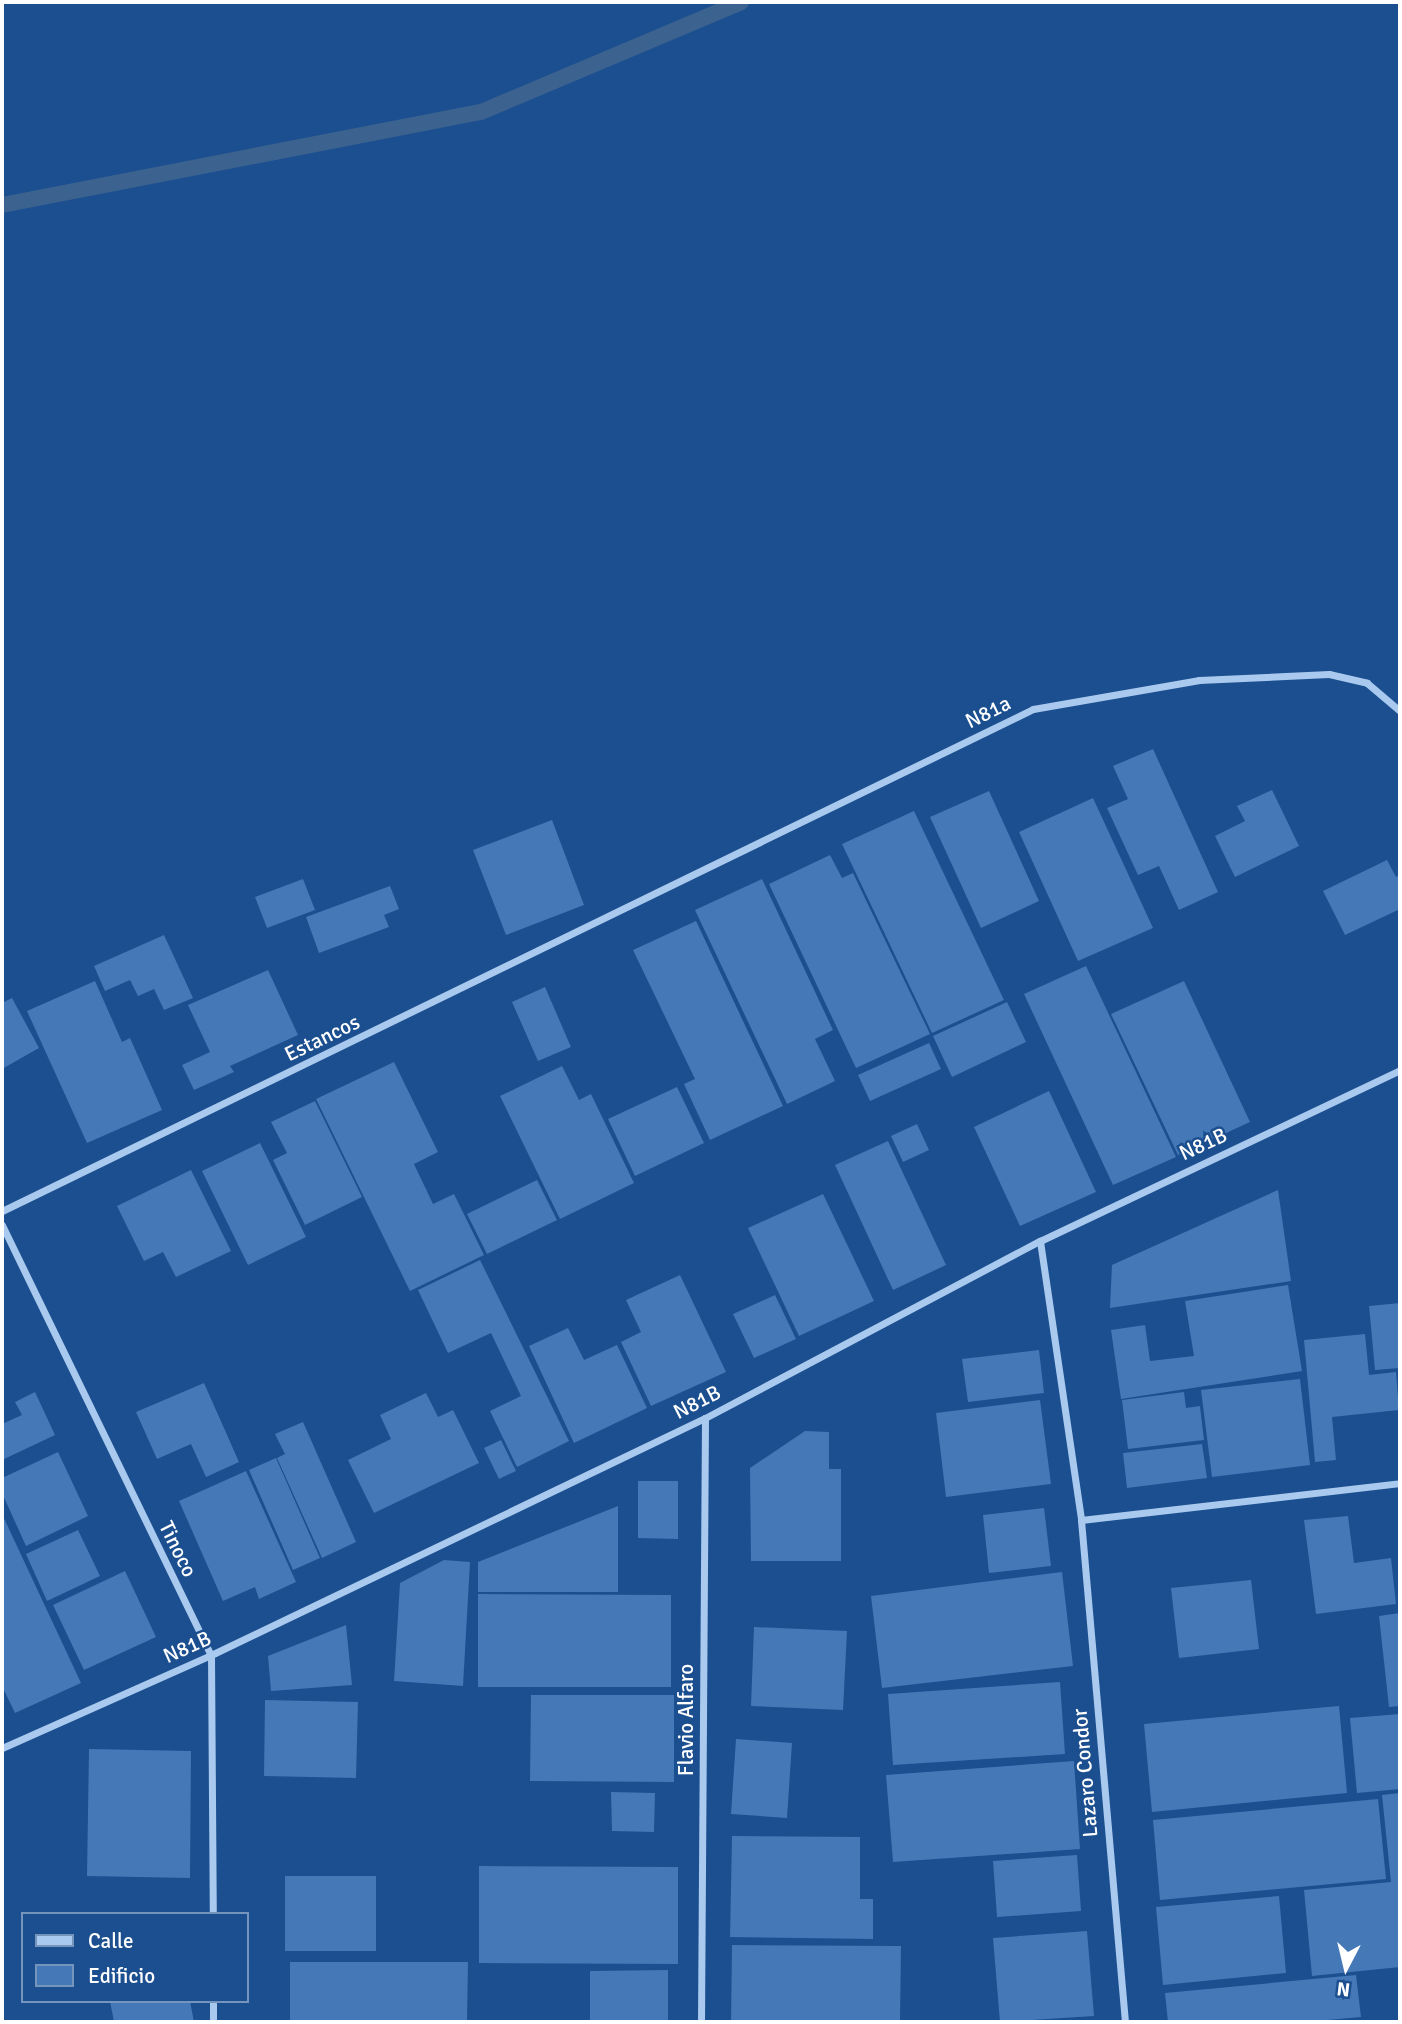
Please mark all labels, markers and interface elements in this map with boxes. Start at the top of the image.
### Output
street label: N81a [961,690,1015,734]
street label: Estancos [280,1009,364,1067]
street label: N81B [1175,1122,1231,1166]
street label: N81B [669,1380,725,1424]
street label: Tinoco [154,1517,202,1581]
street label: N81B [159,1625,215,1669]
street label: Flavio Alfaro [673,1664,699,1776]
street label: Lazaro Condor [1067,1708,1103,1838]
legend [21,1912,248,2003]
text: Calle [88,1928,134,1954]
north arrow [1311,1933,1381,2003]
text: Edificio [88,1963,155,1989]
text: N [1335,1976,1351,2002]

